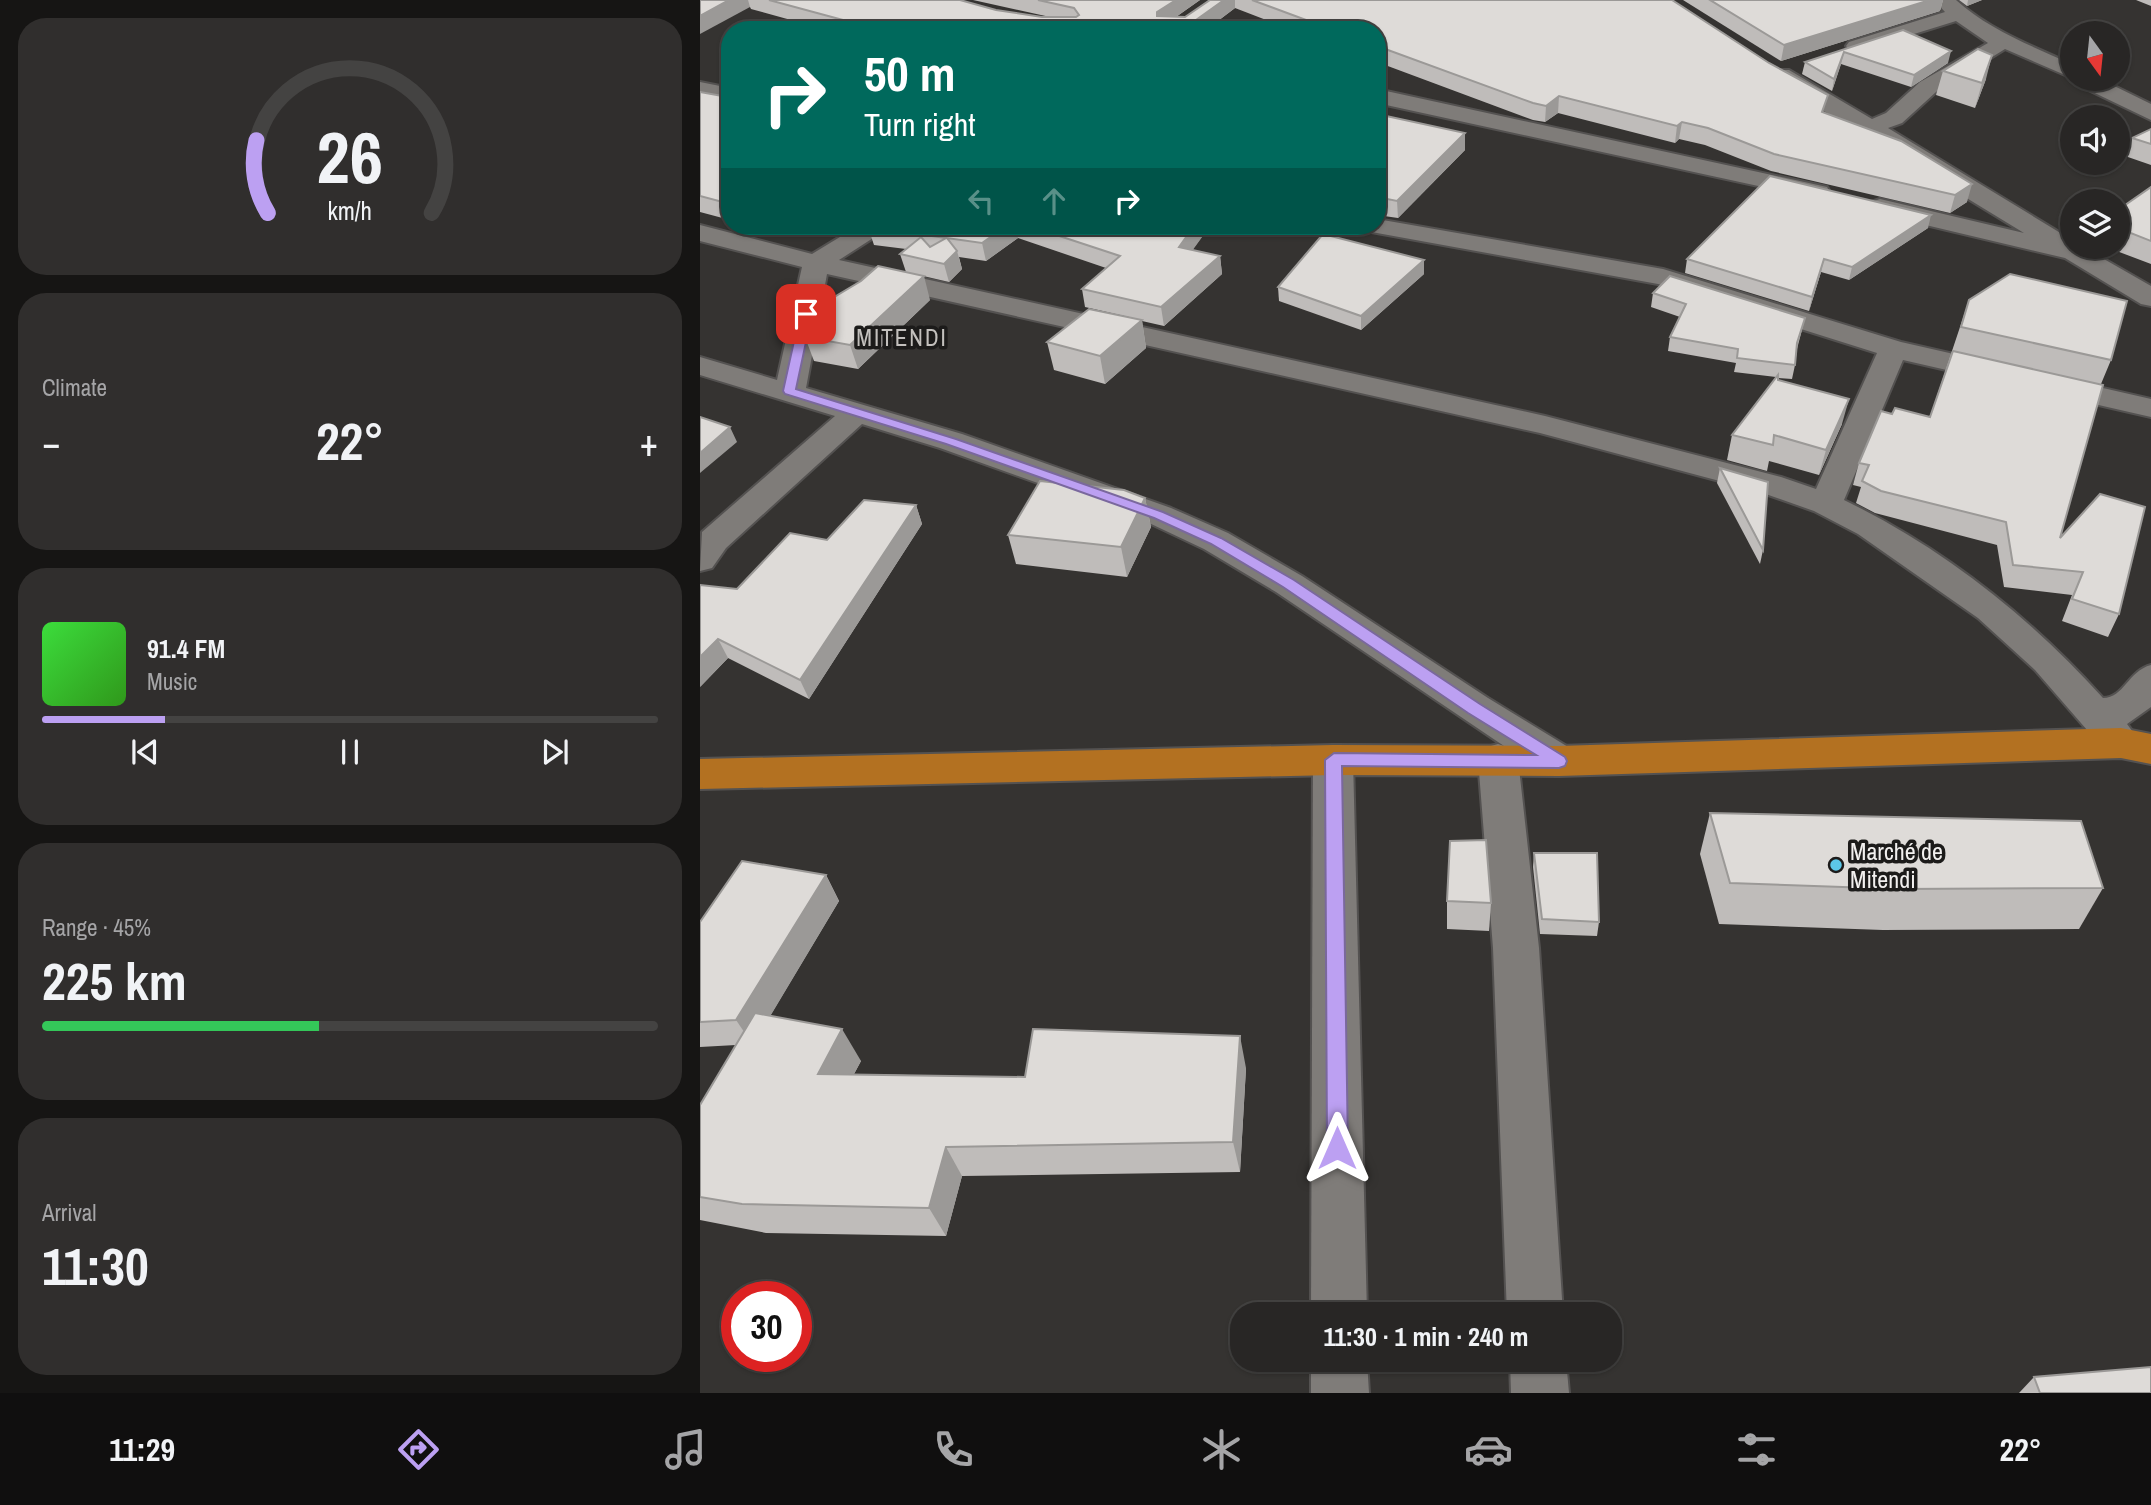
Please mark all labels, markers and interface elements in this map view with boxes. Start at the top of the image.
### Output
north arrow [2060,21,2130,91]
map controls [2060,21,2130,259]
text: 50 m [864,40,956,106]
icon: right [749,49,840,140]
text: Turn right [864,103,976,146]
button: sound [2060,105,2130,175]
text: 26 [317,108,383,206]
icon: left [962,182,1000,220]
icon: ahead [1035,182,1073,220]
icon: right [1108,182,1146,220]
button: layers [2060,189,2130,259]
text: km/h [328,193,372,227]
pin [776,284,836,344]
icon: arrive [787,295,825,333]
district label: MITENDI [856,322,948,353]
text: Climate [42,372,107,403]
text: 22° [316,406,384,476]
text: − [42,417,60,468]
text: + [640,417,658,468]
text: 91.4 FM [147,631,225,666]
text: Music [147,666,197,697]
icon: previous [126,733,164,771]
icon: pause [331,733,369,771]
icon: next [536,733,574,771]
place label: Marché de Mitendi [1850,835,1943,895]
marker: Marché de Mitendi [1828,857,1844,873]
text: Range · 45% [42,912,151,943]
text: 225 km [42,946,187,1016]
position arrow [1300,1111,1374,1185]
text: Arrival [42,1197,97,1228]
text: 11:30 [42,1231,149,1301]
speed limit sign: 30 [721,1281,812,1372]
text: 11:30 · 1 min · 240 m [1323,1319,1529,1354]
icon: directions [394,1425,443,1474]
icon: music [661,1425,710,1474]
icon: phone [929,1425,978,1474]
icon: climate [1197,1425,1246,1474]
icon: car [1464,1425,1513,1474]
icon: filters [1732,1425,1781,1474]
text: 11:29 [109,1428,175,1471]
text: 22° [2000,1428,2042,1471]

